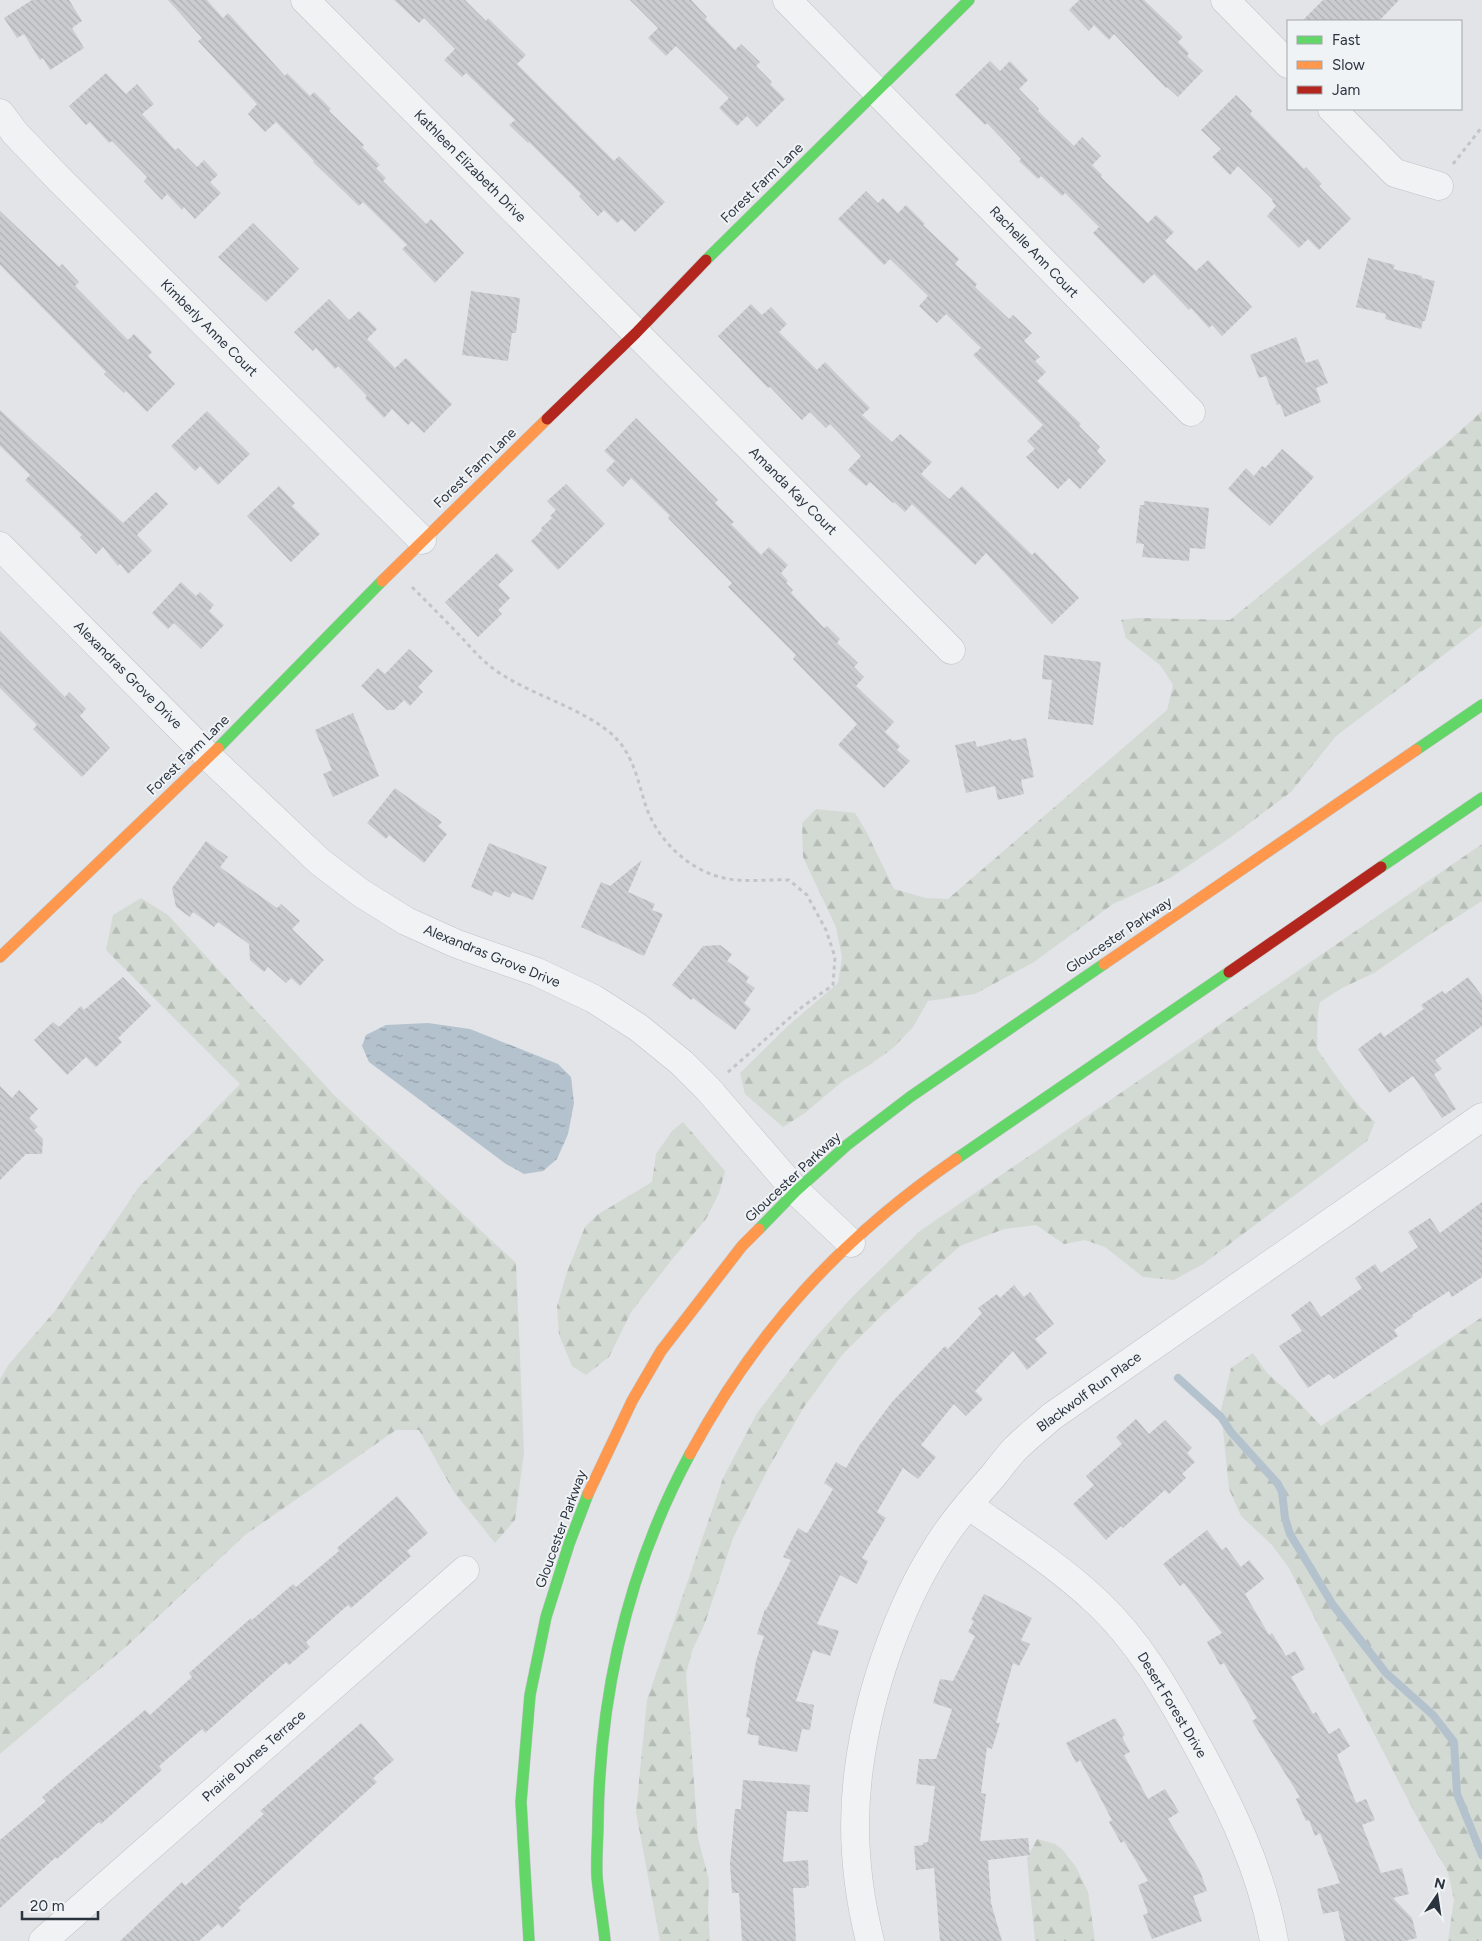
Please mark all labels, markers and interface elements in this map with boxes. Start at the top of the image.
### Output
legend [1287,20,1462,110]
text: Fast [1332,31,1361,49]
text: Slow [1332,56,1365,74]
text: Jam [1332,81,1360,99]
street label: Kathleen Elizabeth Drive [410,106,530,226]
street label: Forest Farm Lane [717,139,807,227]
street label: Rachelle Ann Court [986,203,1082,301]
street label: Kimberly Anne Court [157,276,261,380]
street label: Forest Farm Lane [430,424,520,512]
street label: Amanda Kay Court [745,443,841,539]
street label: Alexandras Grove Drive [71,618,186,733]
street label: Forest Farm Lane [143,711,233,799]
street label: Gloucester Parkway [1063,893,1176,977]
street label: Alexandras Grove Drive [421,921,563,991]
street label: Gloucester Parkway [742,1128,845,1226]
street label: Blackwolf Run Place [1033,1348,1145,1436]
street label: Gloucester Parkway [532,1467,590,1590]
street label: Desert Forest Drive [1134,1649,1211,1761]
street label: Prairie Dunes Terrace [199,1706,309,1806]
north arrow [1412,1871,1462,1921]
text: N [1433,1874,1447,1893]
scale bar [22,1888,99,1920]
text: 20 m [30,1897,64,1915]

